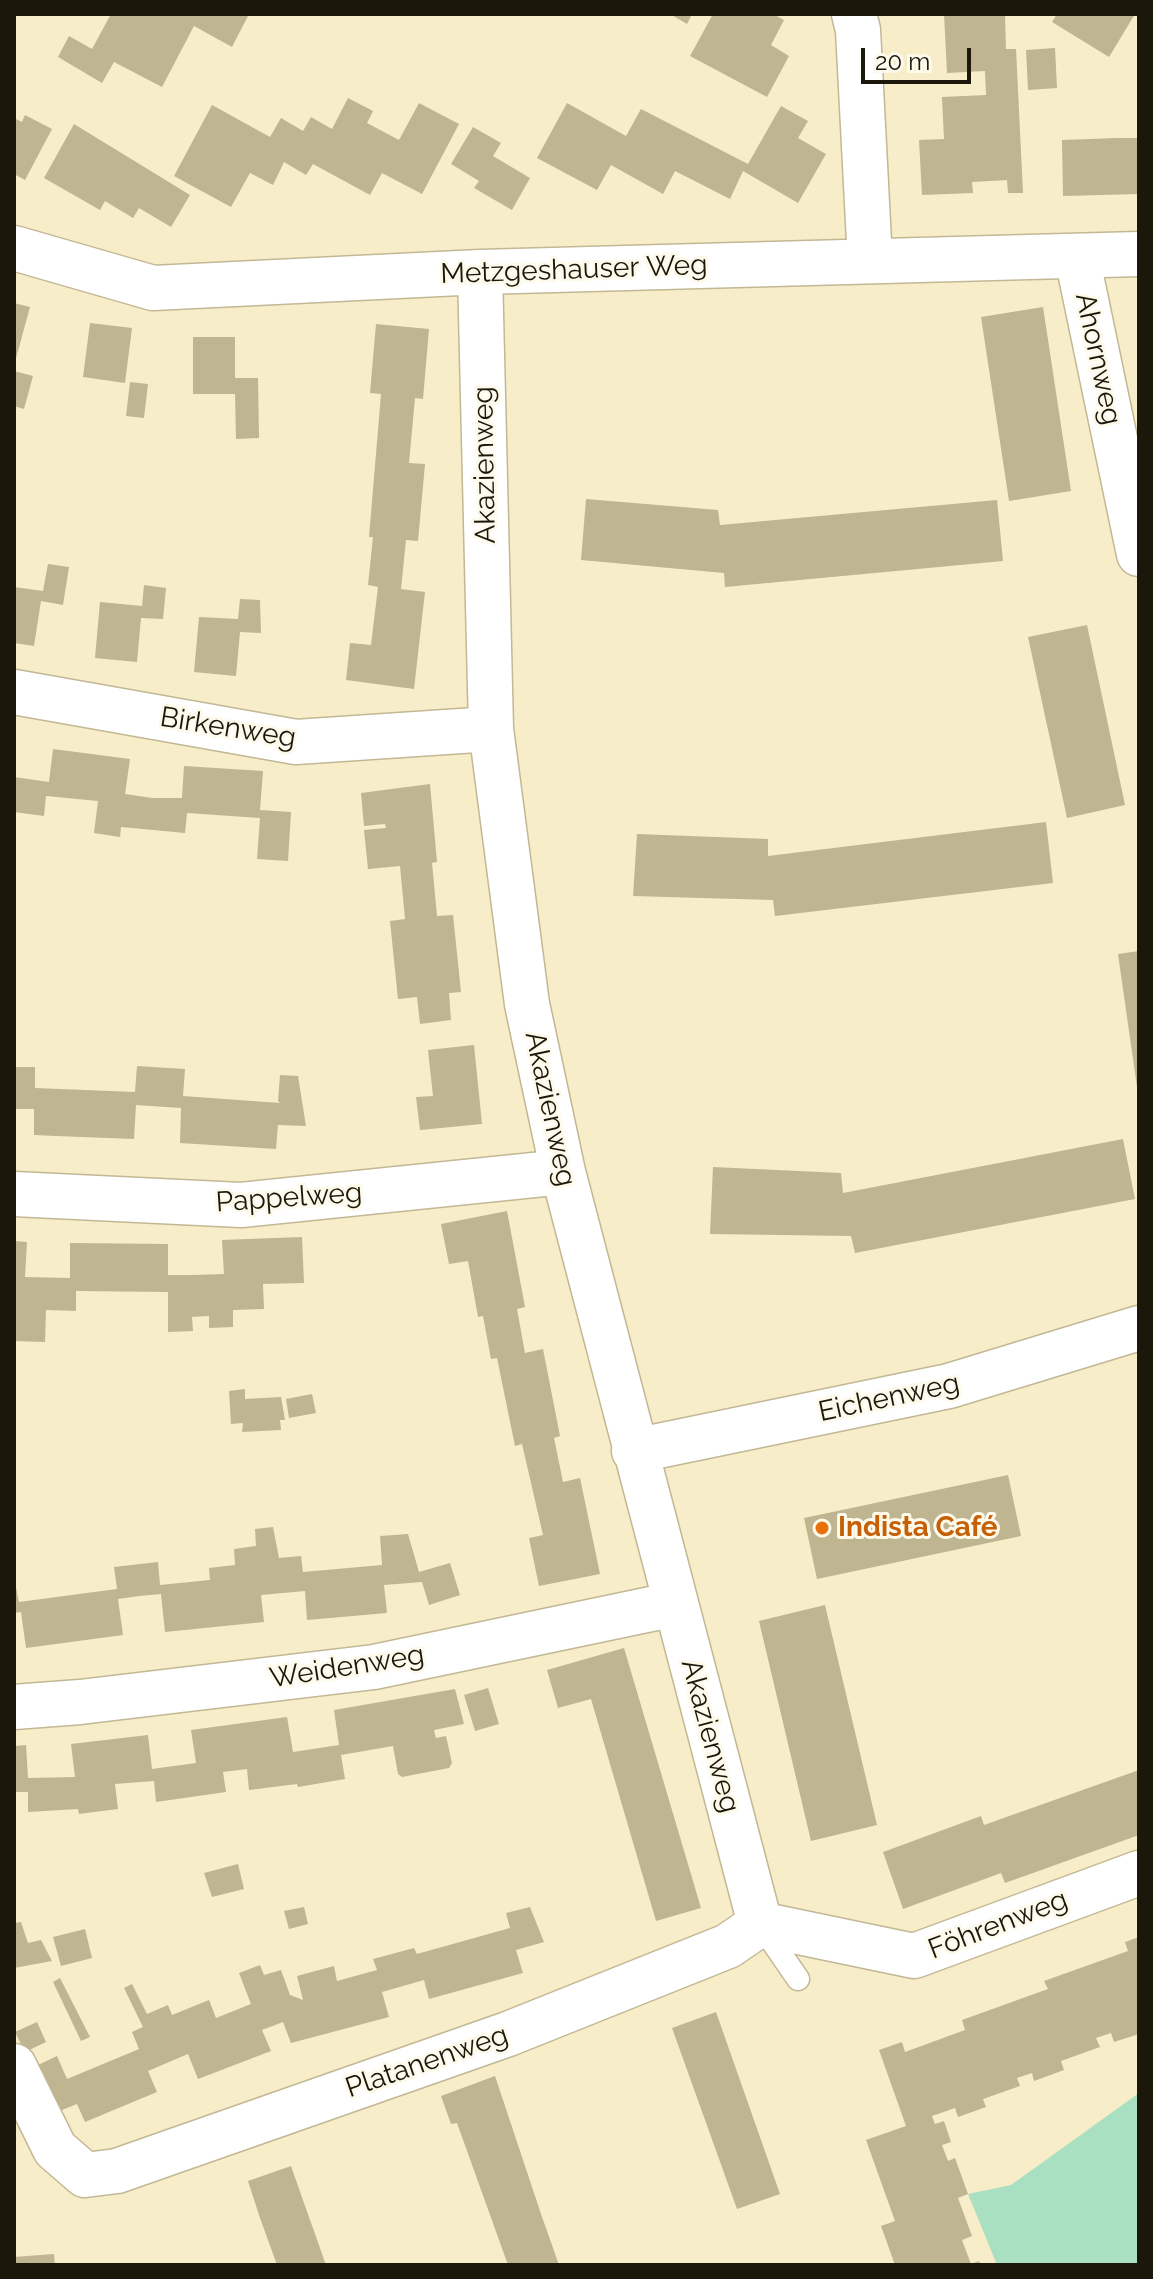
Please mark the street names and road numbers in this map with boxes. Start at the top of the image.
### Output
street label: Metzgeshauser Weg [440,249,708,291]
street label: Ahornweg [1068,290,1128,428]
street label: Akazienweg [467,386,503,544]
street label: Birkenweg [158,701,298,755]
street label: Akazienweg [517,1029,583,1189]
street label: Pappelweg [215,1176,363,1220]
street label: Eichenweg [815,1367,963,1429]
street label: Weidenweg [267,1638,427,1696]
street label: Akazienweg [673,1656,747,1816]
street label: Föhrenweg [924,1883,1072,1967]
street label: Platanenweg [341,2019,513,2105]

